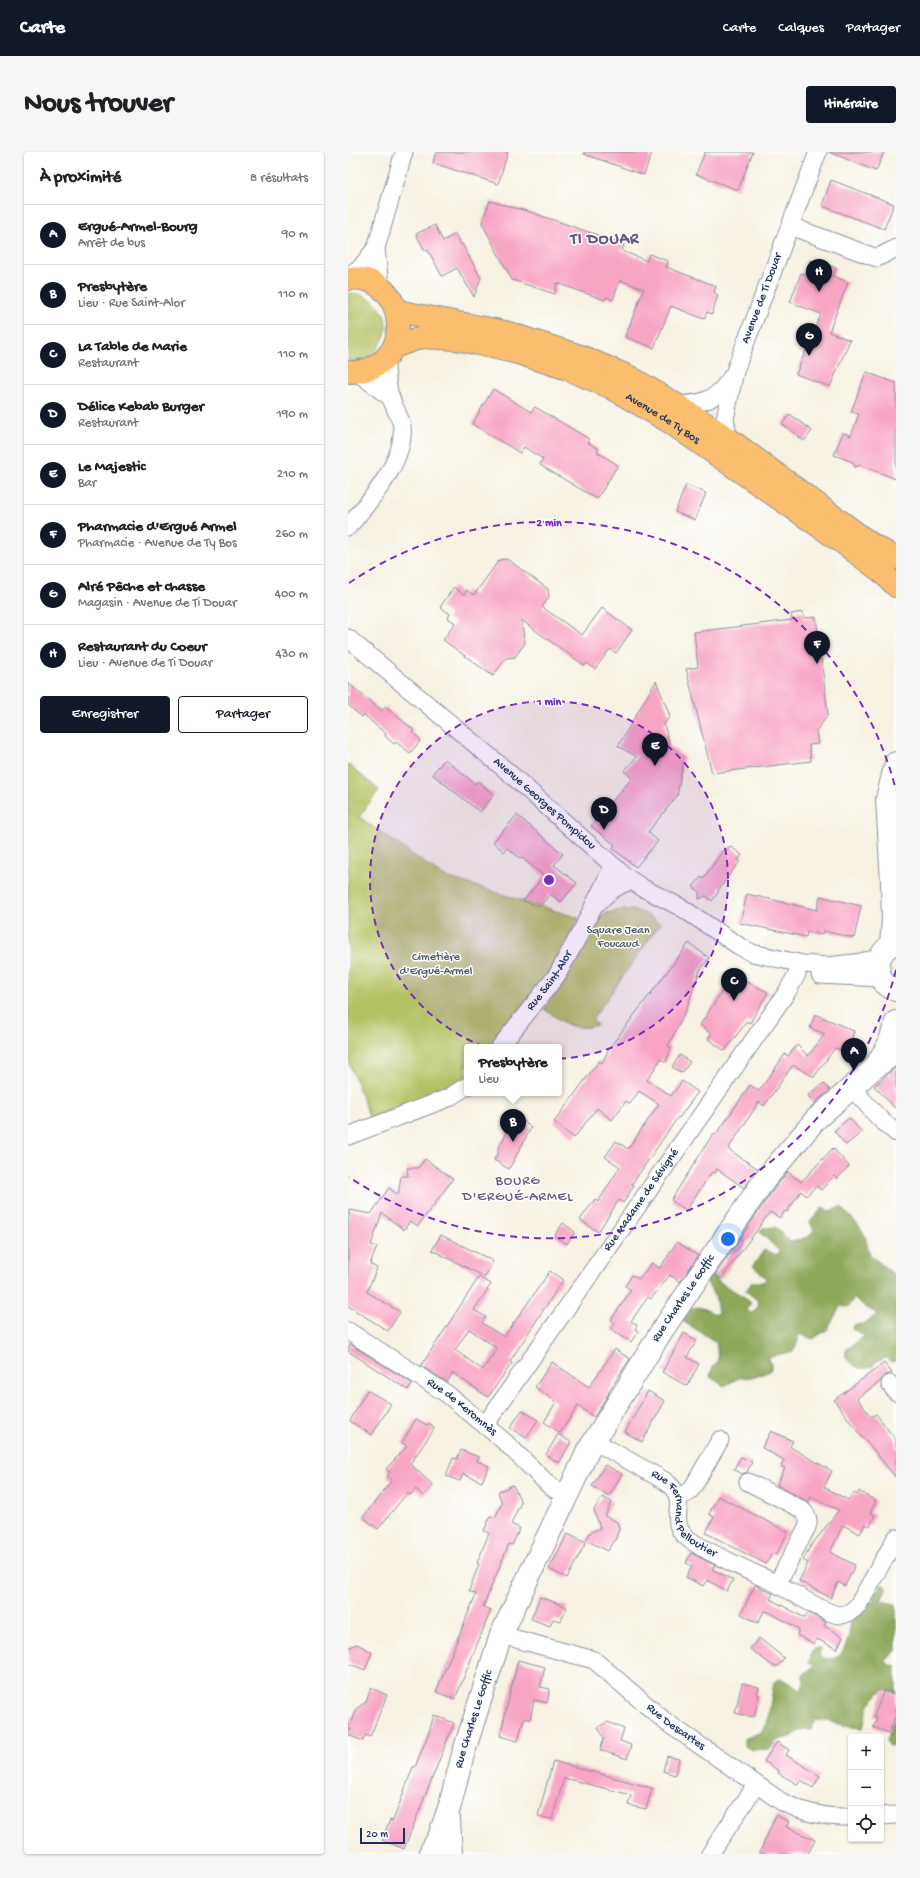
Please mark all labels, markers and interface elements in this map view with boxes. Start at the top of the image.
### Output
text: Carte [20,17,65,40]
text: Carte [723,20,756,37]
text: Calques [778,20,824,37]
text: Partager [846,20,900,37]
button: Itinéraire [806,86,896,123]
text: Nous trouver [24,88,173,121]
text: À proximité [40,168,121,188]
text: 8 résultats [250,171,308,186]
text: Ergué-Armel-Bourg [78,218,198,236]
text: A [49,227,57,242]
text: 90 m [282,227,308,242]
district label: TI DOUAR [569,231,640,250]
text: Arrêt de bus [78,236,145,251]
street label: Avenue de Ti Douar [739,250,787,346]
pin: H [806,259,832,292]
text: Presbytère [78,278,147,296]
text: B [50,287,56,302]
text: 110 m [278,287,308,302]
text: Lieu · Rue Saint-Alor [78,296,185,311]
pin: G [796,323,822,356]
text: La Table de Marie [78,338,187,356]
text: C [49,347,57,362]
text: 110 m [278,347,308,362]
text: Restaurant [78,356,138,371]
street label: Avenue de Ty Bos [623,391,703,448]
text: Délice Kebab Burger [78,398,204,416]
text: D [49,407,57,422]
text: 190 m [277,407,308,422]
text: Restaurant [78,416,138,431]
text: Le Majestic [78,458,146,476]
text: E [49,467,57,482]
text: 210 m [277,467,308,482]
text: Bar [78,476,96,491]
text: 2 min [536,517,562,531]
text: Pharmacie d'Ergué Armel [78,518,237,536]
text: F [50,527,56,542]
text: 260 m [275,527,308,542]
text: Pharmacie · Avenue de Ty Bos [78,536,237,551]
text: Alré Pêche et chasse [78,578,205,596]
text: G [49,587,57,602]
text: 400 m [275,587,308,602]
text: Magasin · Avenue de Ti Douar [78,596,237,611]
pin: F [804,631,830,664]
text: Restaurant du Coeur [78,638,206,656]
text: H [49,647,57,662]
text: 430 m [275,647,308,662]
text: Lieu · Avenue de Ti Douar [78,656,212,671]
button: Enregistrer [40,696,170,733]
button: Partager [178,696,308,733]
text: 1 min [536,696,562,710]
pin: E [642,733,668,766]
street label: Avenue Georges Pompidou [490,755,598,854]
pin: D [591,797,617,830]
centre of rings [542,873,556,887]
park label: Square Jean Foucaud [586,924,650,952]
street label: Rue Saint-Alor [524,947,577,1014]
park label: Cimetière d'Ergué-Armel [400,951,473,979]
pin: C [721,968,747,1001]
pin: A [841,1038,867,1071]
popup [464,1044,562,1096]
text: Presbytère [478,1054,548,1072]
text: Lieu [478,1072,499,1087]
pin: B [500,1109,526,1142]
street label: Rue Madame de Sévigné [601,1146,683,1254]
district label: BOURG D'ERGUÉ-ARMEL [462,1173,573,1206]
your location [718,1229,738,1249]
street label: Rue Charles Le Goffic [649,1252,719,1345]
street label: Rue de Keromnès [424,1376,500,1439]
street label: Rue Fernand Pelloutier [648,1467,721,1562]
street label: Rue Charles Le Goffic [453,1668,497,1770]
street label: Rue Descartes [643,1701,708,1754]
map controls [848,1734,884,1842]
button: + [848,1734,884,1770]
button: − [848,1770,884,1806]
button: locate [848,1806,884,1842]
scale bar [360,1826,405,1845]
text: 20 m [366,1829,388,1841]

